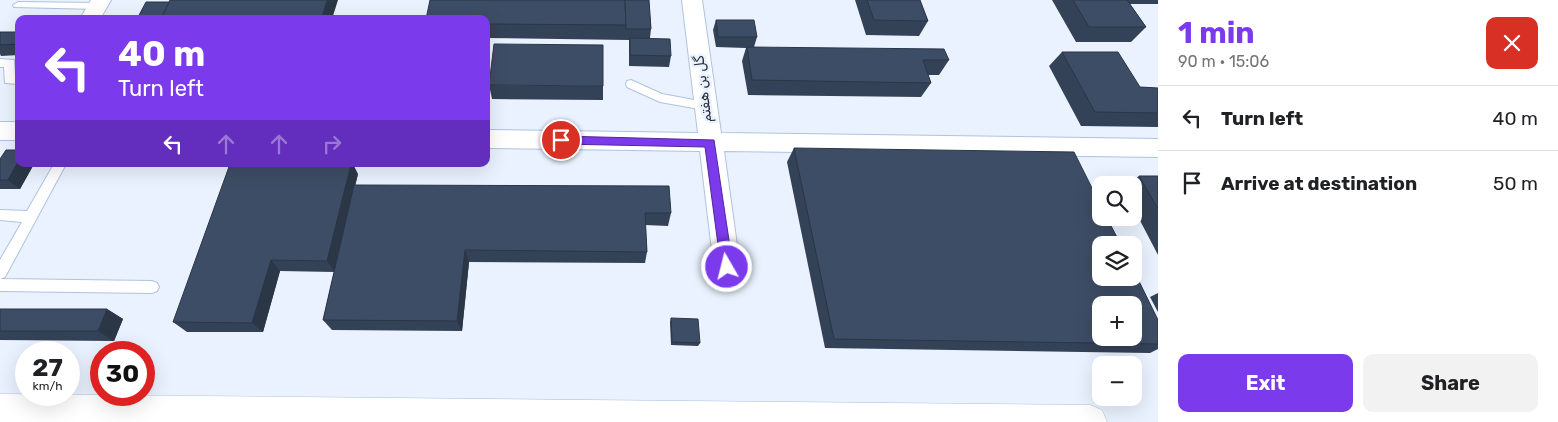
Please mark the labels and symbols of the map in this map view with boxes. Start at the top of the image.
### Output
street label: گل بن هفتم [690,54,716,124]
pin [540,119,582,161]
position arrow [700,240,752,292]
speed limit sign: 30 [90,341,155,406]

